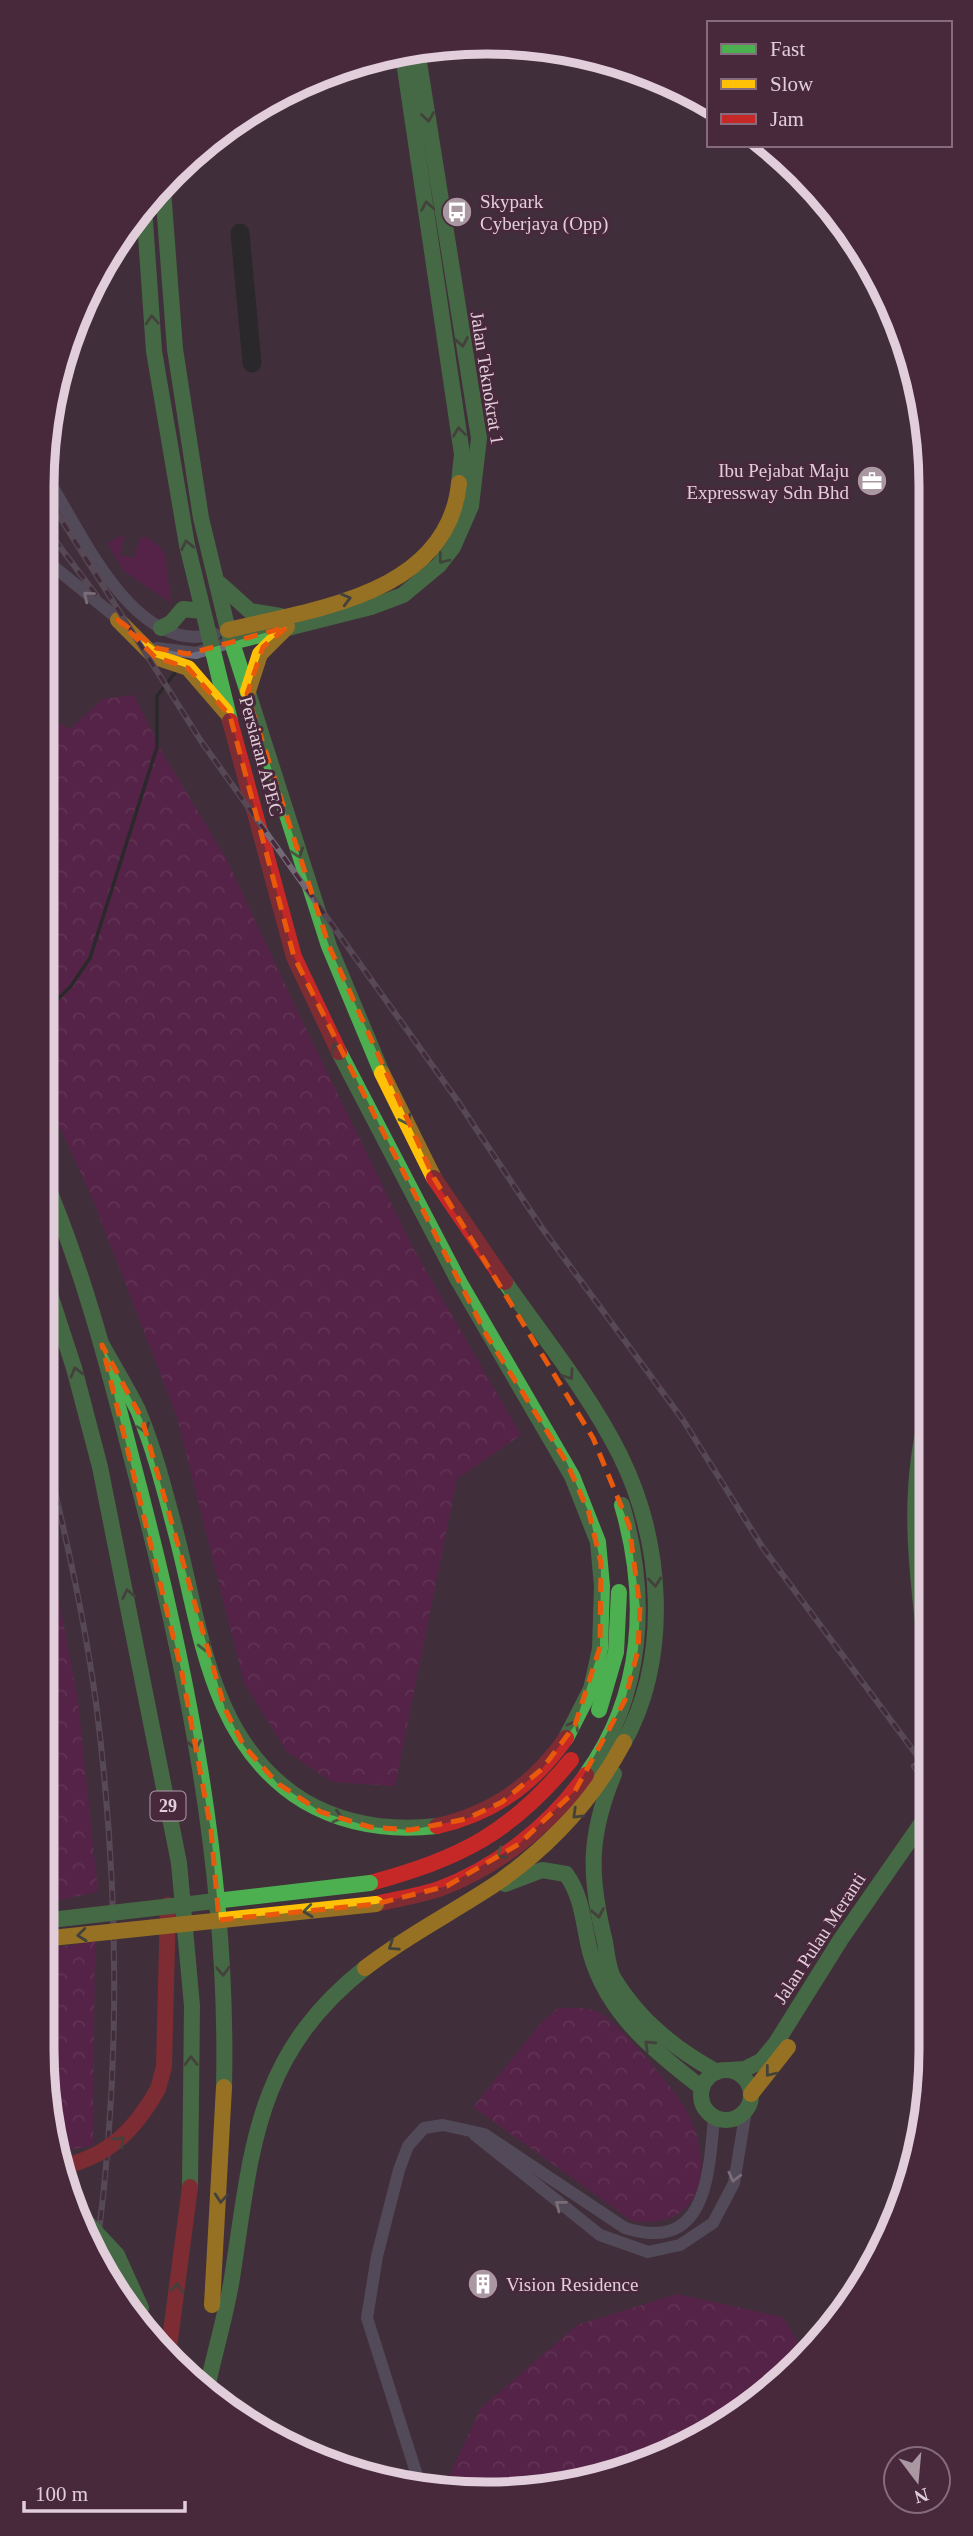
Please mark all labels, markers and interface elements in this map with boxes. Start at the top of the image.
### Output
legend [707,21,952,147]
text: Fast [770,37,805,61]
text: Slow [770,72,814,96]
text: Jam [770,107,804,131]
one-way arrow [420,111,435,123]
place label: Skypark Cyberjaya (Opp) [480,191,608,235]
bus stop icon: Skypark Cyberjaya (Opp) [440,195,474,229]
one-way arrow [419,201,434,212]
street label: Jalan Teknokrat 1 [467,310,508,446]
one-way arrow [145,314,160,325]
one-way arrow [454,336,469,348]
one-way arrow [451,426,466,438]
place label: Ibu Pejabat Maju Expressway Sdn Bhd [686,460,849,503]
office icon: Ibu Pejabat Maju Expressway Sdn Bhd [855,464,889,498]
one-way arrow [180,539,195,551]
one-way arrow [438,551,451,564]
one-way arrow [84,592,97,604]
one-way arrow [340,592,352,607]
street label: Persiaran APEC [235,694,288,818]
one-way arrow [290,846,304,858]
one-way arrow [331,1043,345,1055]
one-way arrow [397,1113,411,1125]
one-way arrow [70,1366,84,1378]
one-way arrow [561,1367,574,1380]
one-way arrow [136,1421,150,1433]
one-way arrow [647,1577,662,1588]
one-way arrow [121,1588,136,1600]
one-way arrow [197,1641,211,1653]
one-way arrow [566,1719,579,1732]
one-way arrow [187,1740,202,1751]
road number: 29 [150,1792,186,1820]
one-way arrow [572,1805,585,1818]
one-way arrow [332,1809,344,1824]
one-way arrow [496,1846,509,1859]
street label: Jalan Pulau Meranti [769,1869,870,2008]
one-way arrow [302,1903,313,1918]
one-way arrow [590,1907,605,1919]
one-way arrow [76,1927,88,1942]
one-way arrow [388,1938,401,1950]
one-way arrow [215,1966,230,1977]
one-way arrow [644,2041,657,2053]
one-way arrow [183,2055,199,2066]
one-way arrow [765,2064,778,2077]
one-way arrow [112,2137,125,2149]
one-way arrow [728,2171,742,2183]
one-way arrow [214,2193,229,2204]
one-way arrow [555,2200,568,2213]
building icon: Vision Residence [466,2267,500,2301]
place label: Vision Residence [506,2274,638,2295]
one-way arrow [169,2282,184,2293]
north arrow [882,2445,952,2515]
scale bar [24,2470,186,2514]
text: 100 m [35,2482,88,2506]
text: N [912,2484,931,2508]

